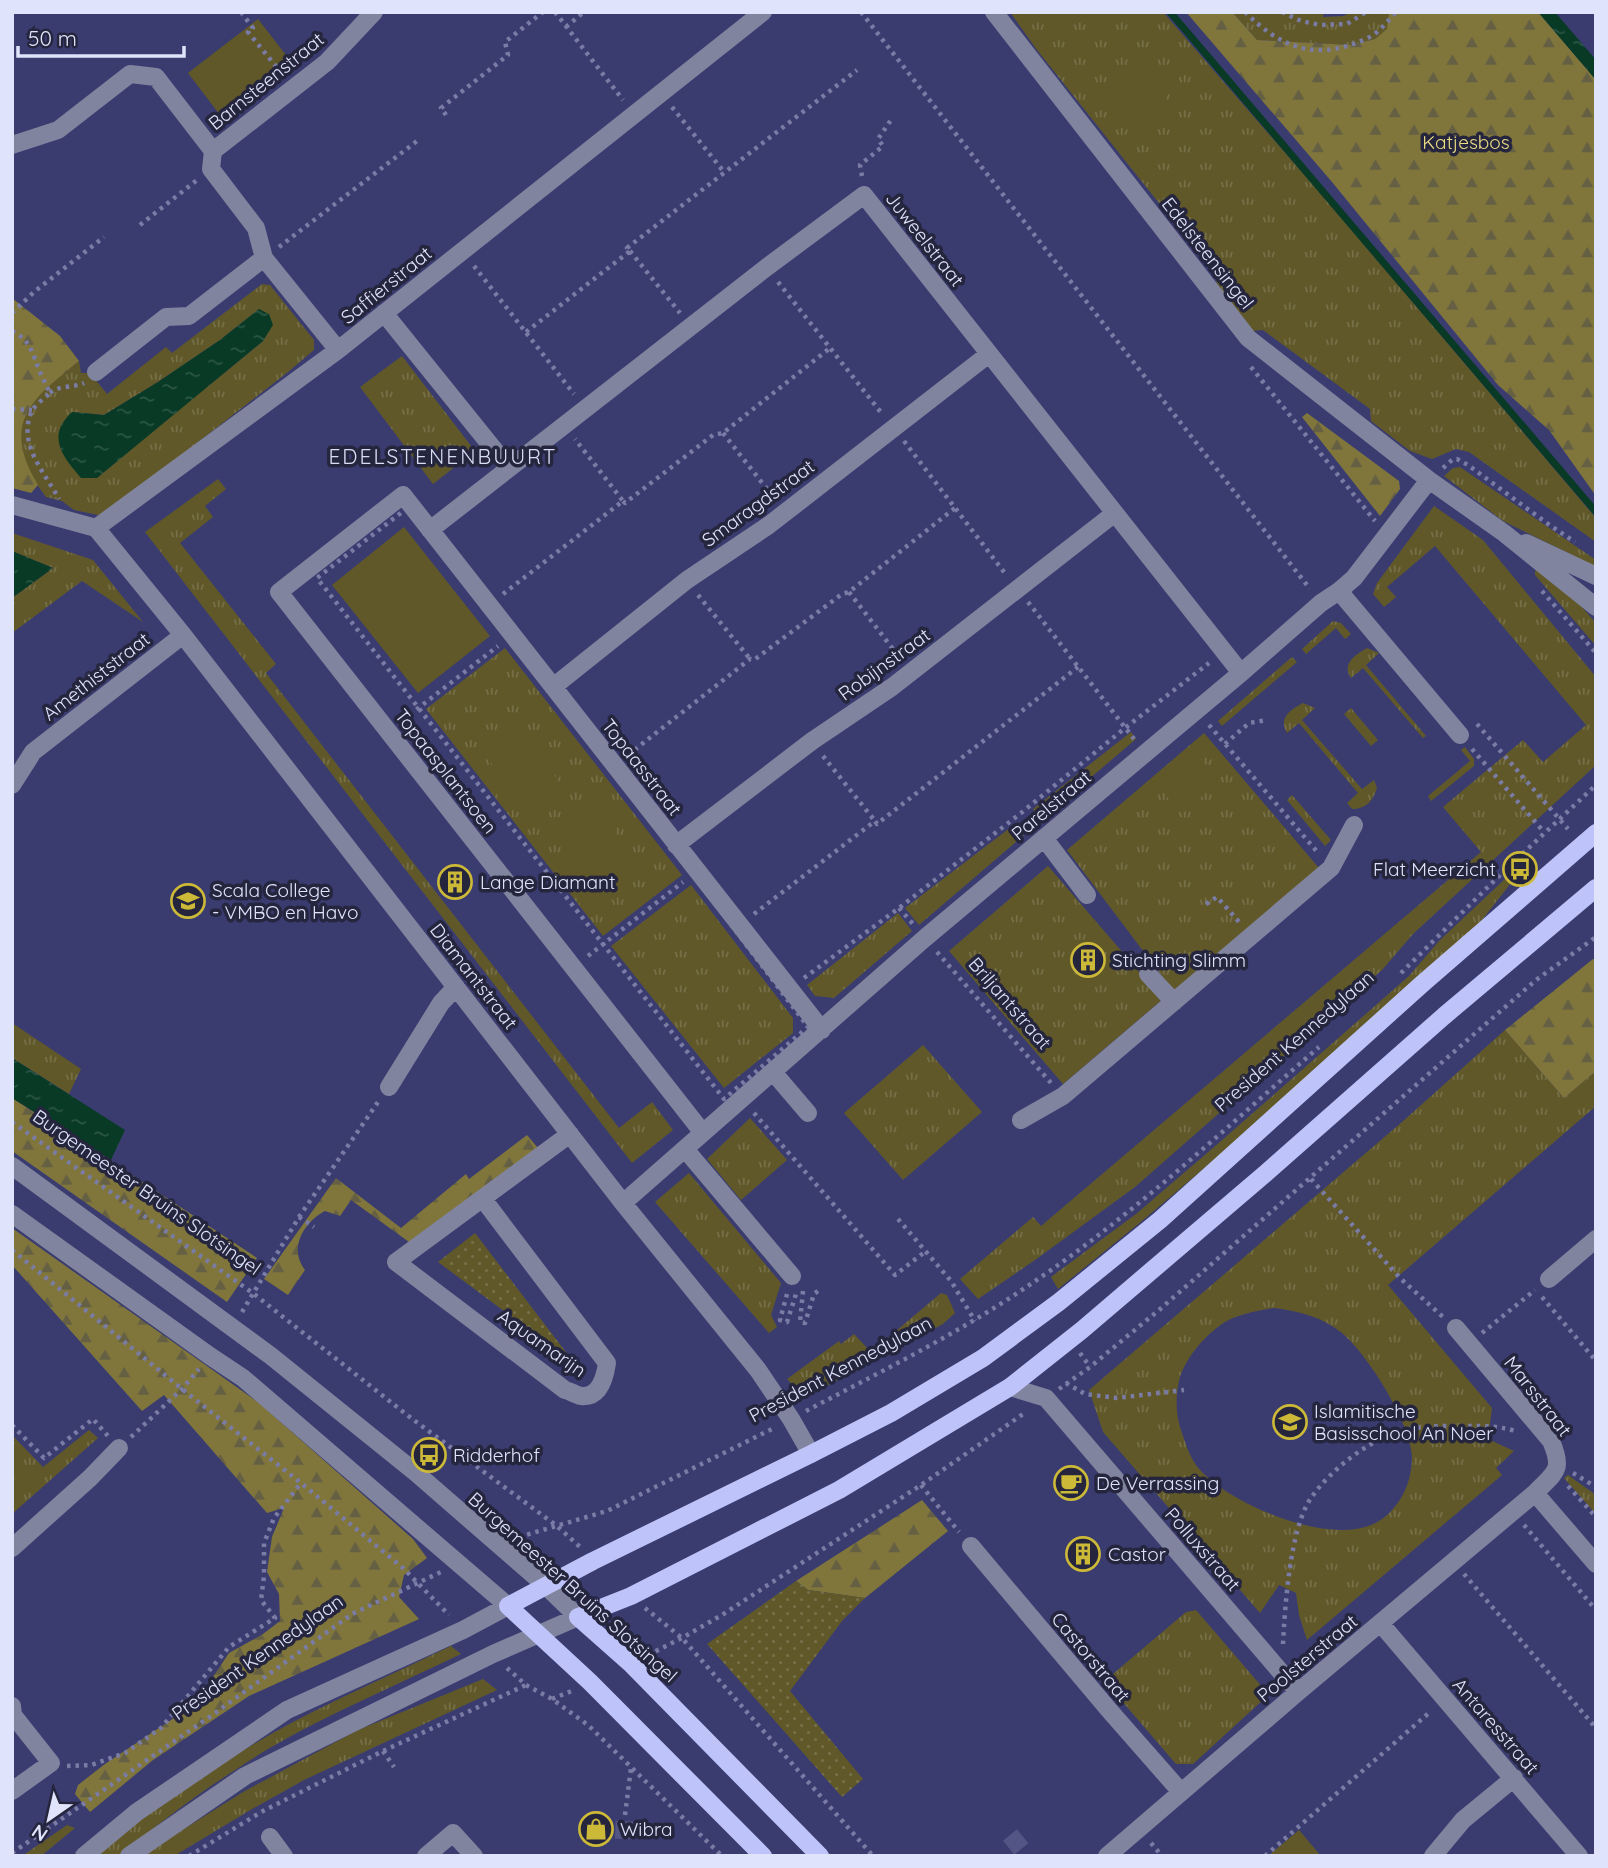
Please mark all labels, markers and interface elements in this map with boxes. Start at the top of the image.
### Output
scale bar [18,14,184,58]
text: 50 m [28,25,77,51]
street label: Barnsteenstraat [203,27,329,135]
park label: Katjesbos [1422,130,1510,154]
street label: Juweelstraat [880,187,970,291]
street label: Edelsteensingel [1157,192,1259,314]
street label: Saffierstraat [336,241,436,329]
district label: EDELSTENENBUURT [328,443,558,469]
street label: Smaragdstraat [697,454,819,552]
street label: Robijnstraat [833,623,935,705]
street label: Amethiststraat [38,627,154,725]
street label: Topaasplantsoen [390,704,502,838]
street label: Topaasstraat [597,714,687,820]
street label: Parelstraat [1006,765,1096,845]
bus stop icon: Flat Meerzicht [1501,850,1539,888]
place label: Flat Meerzicht [1373,857,1496,881]
building icon: Lange Diamant [436,863,474,901]
place label: Lange Diamant [480,870,616,894]
place label: Scala College - VMBO en Havo [212,878,358,924]
school or university icon: Scala College - VMBO en Havo [169,882,207,920]
street label: Diamantstraat [425,918,523,1034]
building icon: Stichting Slimm [1069,941,1107,979]
place label: Stichting Slimm [1112,948,1246,972]
street label: Briljantstraat [963,952,1057,1054]
street label: President Kennedylaan [1209,965,1379,1117]
street label: Burgemeester Bruins Slotsingel [28,1104,266,1280]
street label: Aquamarijn [493,1304,591,1382]
street label: President Kennedylaan [745,1311,935,1427]
street label: Marsstraat [1499,1351,1577,1441]
place label: Islamitische Basisschool An Noer [1314,1399,1494,1445]
school or university icon: Islamitische Basisschool An Noer [1271,1403,1309,1441]
bus stop icon: Ridderhof [410,1436,448,1474]
place label: Ridderhof [453,1443,540,1467]
cafe icon: De Verrassing [1052,1464,1090,1502]
place label: De Verrassing [1096,1471,1219,1495]
street label: Burgemeester Bruins Slotsingel [464,1487,682,1687]
street label: Polluxstraat [1160,1502,1246,1596]
building icon: Castor [1064,1535,1102,1573]
place label: Castor [1108,1542,1167,1566]
street label: President Kennedylaan [167,1589,347,1725]
street label: Castorstraat [1046,1607,1136,1707]
street label: Poolsterstraat [1252,1609,1362,1707]
street label: Antaresstraat [1448,1673,1544,1779]
north arrow [14,1784,84,1854]
shop icon: Wibra [577,1810,615,1848]
place label: Wibra [620,1817,673,1841]
text: N [27,1819,52,1847]

